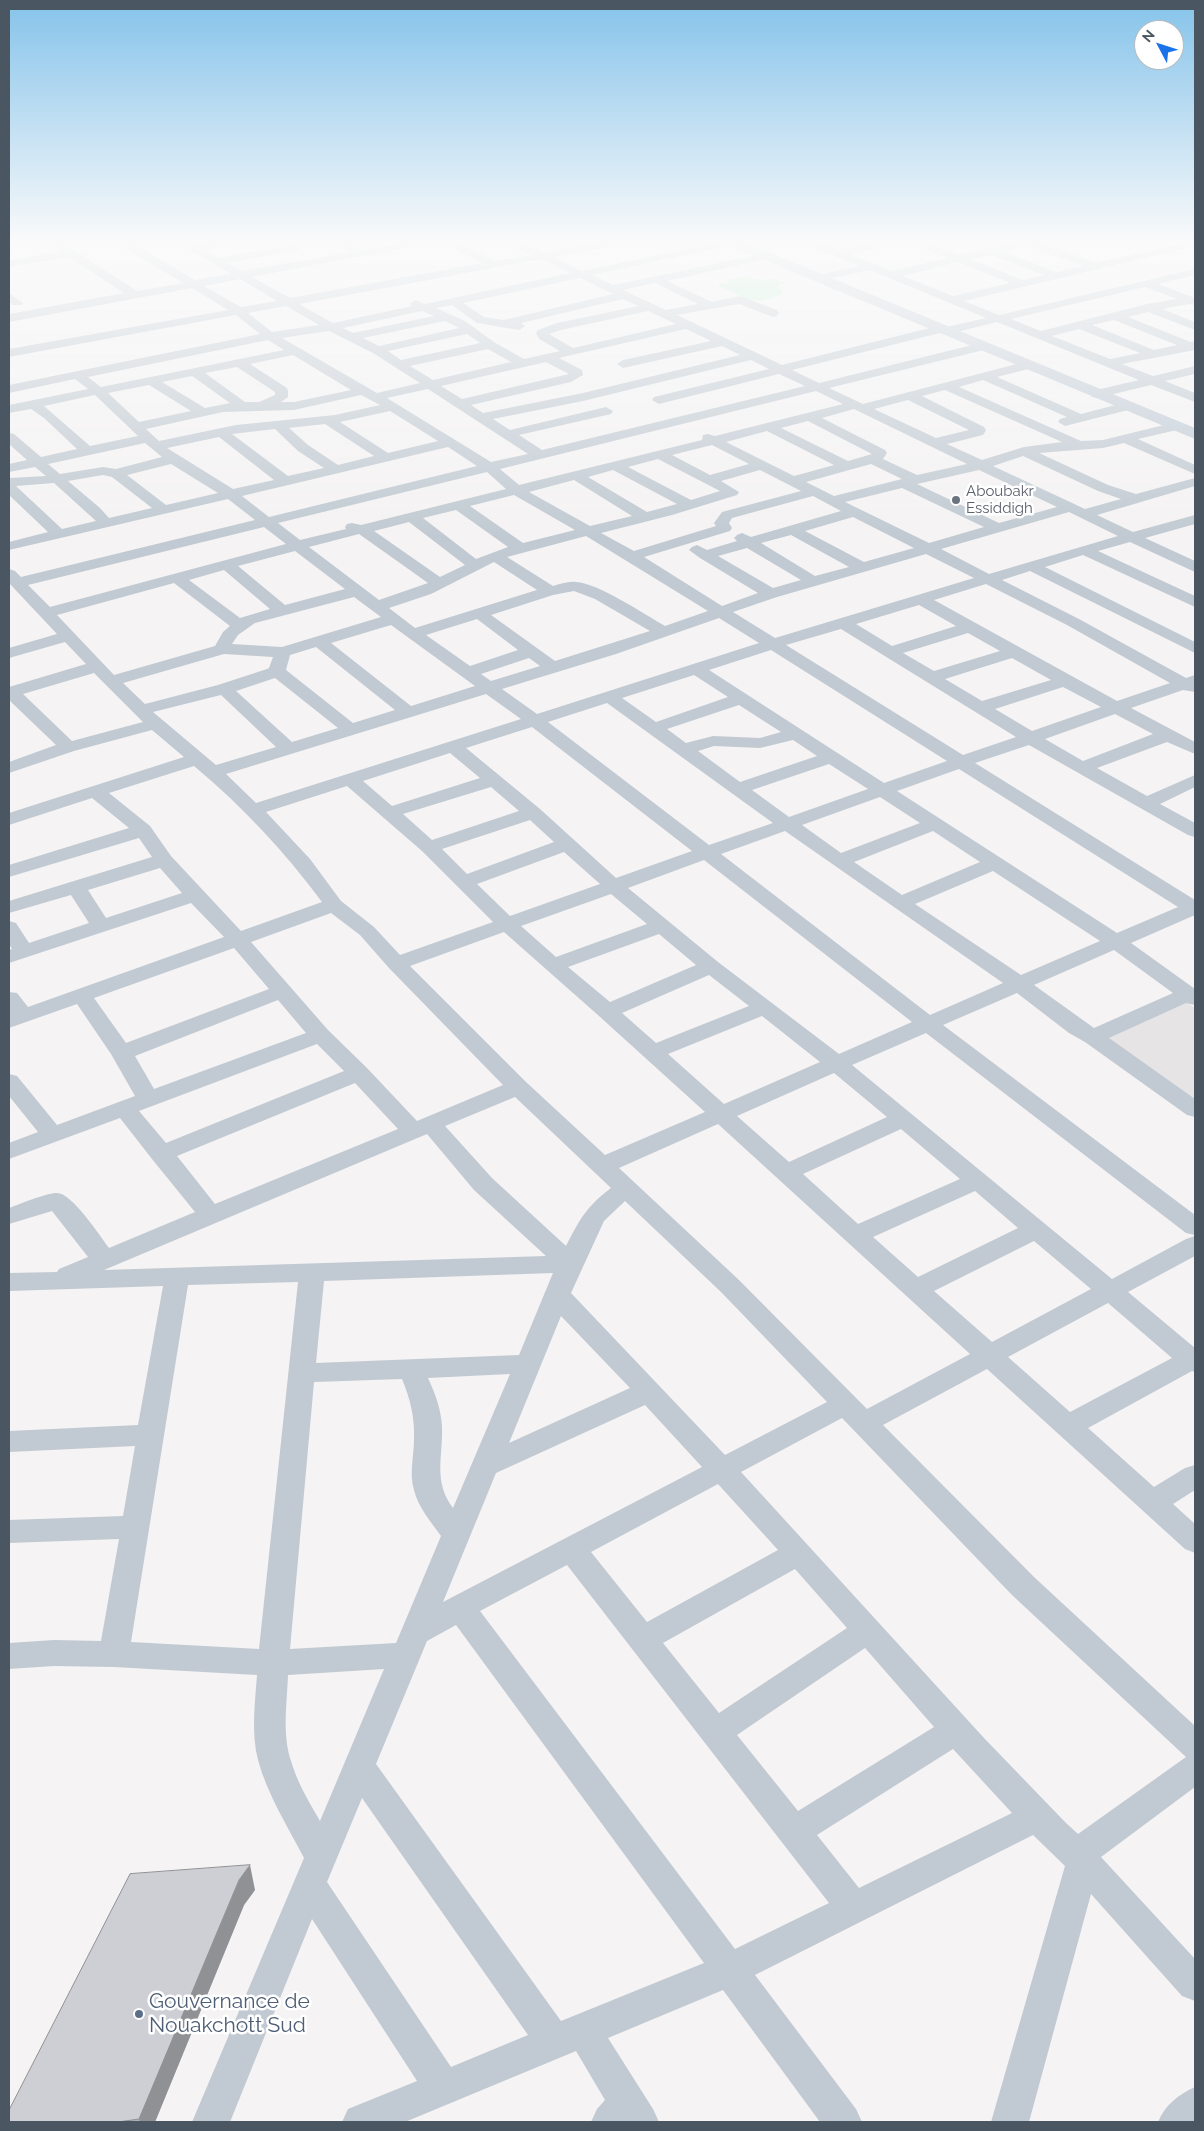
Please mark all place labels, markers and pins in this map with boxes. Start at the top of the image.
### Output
place label: Aboubakr Essiddigh [966,482,1034,517]
marker: Aboubakr Essiddigh [950,494,962,506]
place label: Gouvernance de Nouakchott Sud [149,1989,310,2039]
marker: Gouvernance de Nouakchott Sud [133,2008,145,2020]

